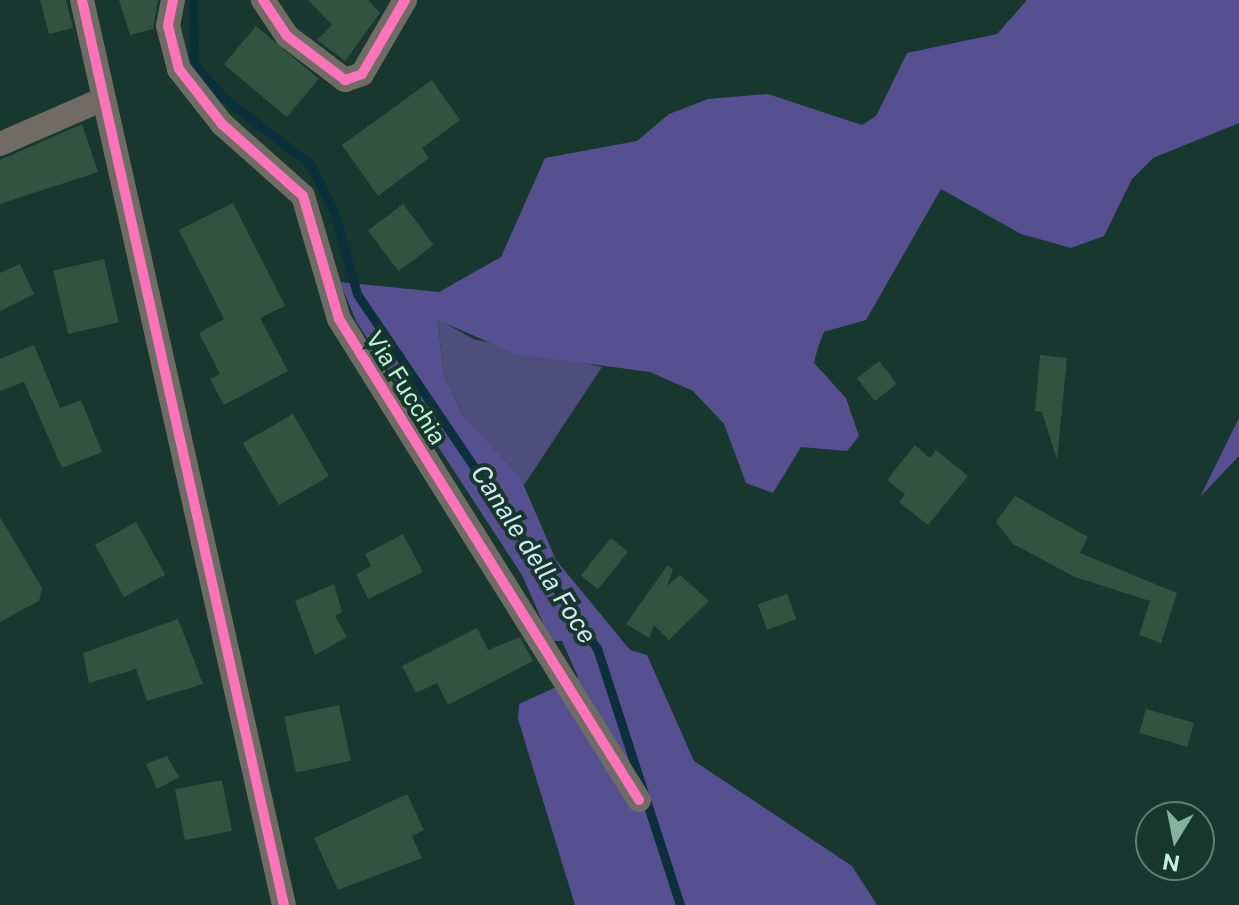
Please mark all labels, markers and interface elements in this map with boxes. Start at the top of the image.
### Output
street label: Via Fucchia [360,326,452,450]
water label: Canale della Foce [464,459,604,649]
north arrow [1135,801,1215,881]
text: N [1160,848,1182,877]

